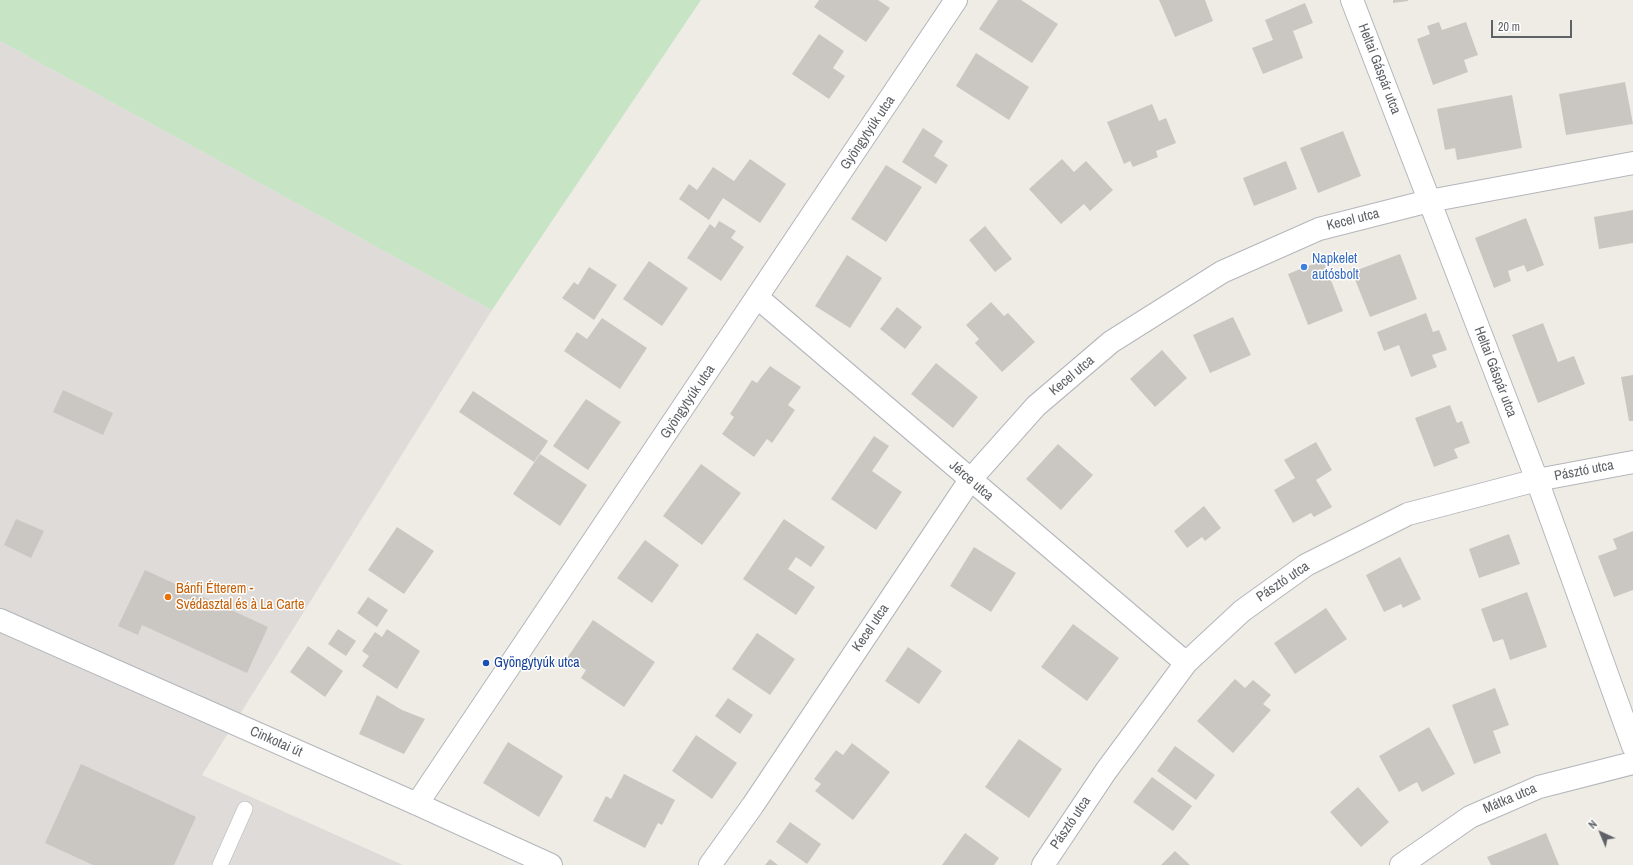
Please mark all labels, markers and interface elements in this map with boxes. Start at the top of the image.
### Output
scale bar [1493,12,1574,38]
text: 20 m [1498,19,1520,35]
street label: Heltai Gáspár utca [1354,21,1404,117]
street label: Gyöngytyúk utca [837,93,899,173]
street label: Kecel utca [1325,205,1381,235]
place label: Napkelet autósbolt [1312,251,1359,284]
marker: Napkelet autósbolt [1299,262,1309,272]
street label: Heltai Gáspár utca [1470,324,1520,420]
street label: Kecel utca [1046,352,1098,400]
street label: Gyöngytyúk utca [657,362,719,442]
street label: Jérce utca [946,457,996,505]
street label: Pásztó utca [1553,457,1615,485]
street label: Pásztó utca [1253,558,1313,606]
place label: Bánfi Étterem - Svédasztal és à La Carte [176,581,304,614]
marker: Bánfi Étterem - Svédasztal és à La Carte [163,592,173,602]
street label: Kecel utca [849,601,893,655]
place label: Gyöngytyúk utca [494,655,580,671]
marker: Gyöngytyúk utca [481,658,491,668]
street label: Cinkotai út [247,723,305,761]
street label: Mátka utca [1481,780,1539,818]
street label: Pásztó utca [1047,793,1095,853]
north arrow [1581,813,1621,853]
text: N [1585,817,1600,832]

